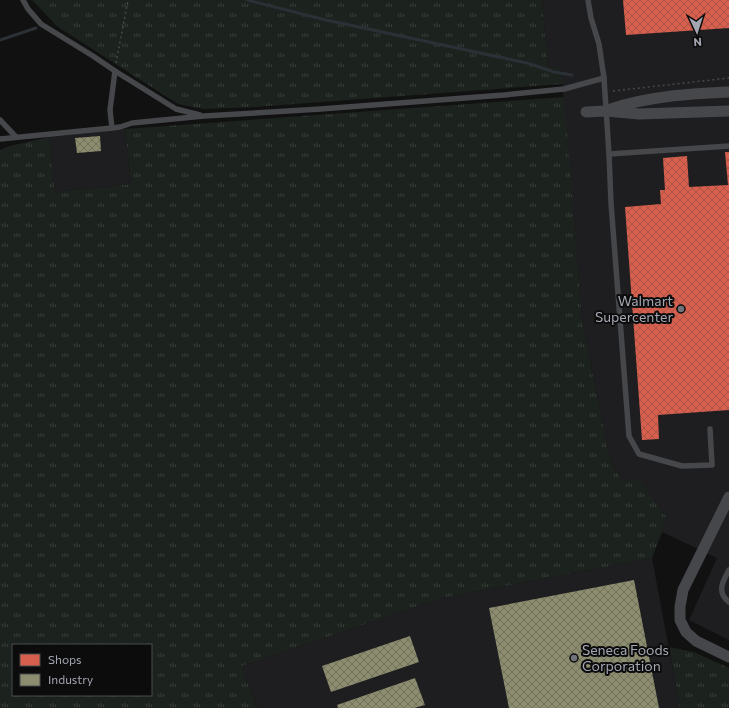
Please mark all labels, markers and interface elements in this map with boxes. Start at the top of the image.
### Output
north arrow [677,12,717,52]
text: N [693,36,702,49]
place label: Walmart Supercenter [595,292,673,325]
marker: Walmart Supercenter [676,304,686,314]
place label: Seneca Foods Corporation [582,641,669,674]
legend [12,644,152,696]
text: Shops [48,652,82,666]
marker: Seneca Foods Corporation [569,653,579,663]
text: Industry [48,672,93,686]

